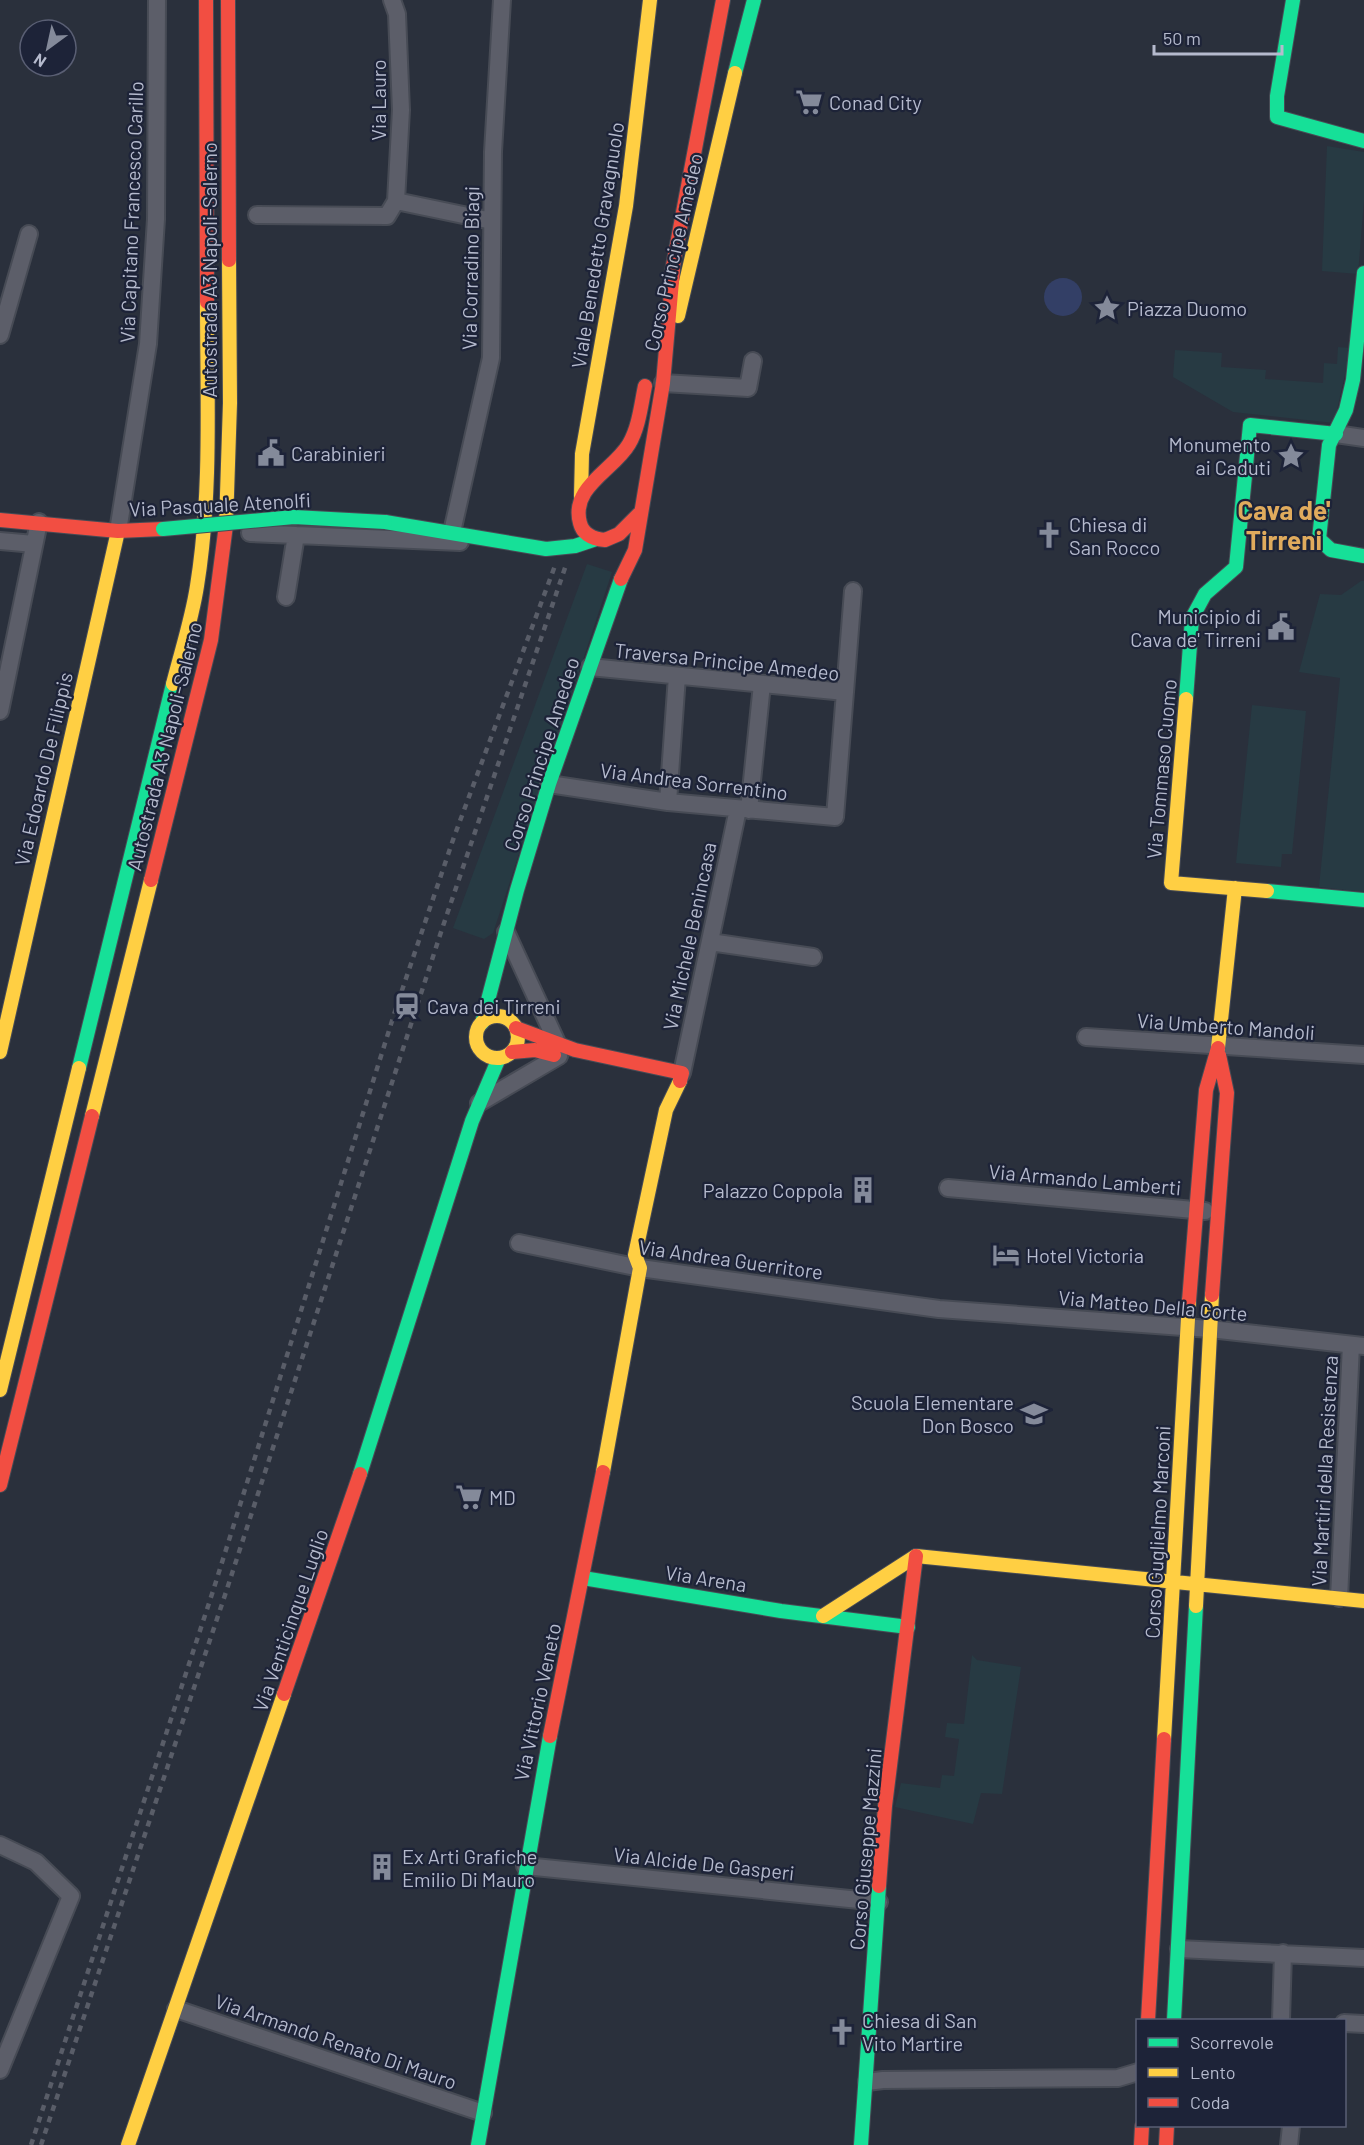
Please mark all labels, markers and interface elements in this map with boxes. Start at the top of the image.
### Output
north arrow [18,18,78,78]
scale bar [1154,18,1282,56]
text: 50 m [1163,27,1201,49]
text: N [30,50,49,72]
street label: Via Lauro [366,59,390,141]
street label: Via Capitano Francesco Carillo [114,81,148,343]
supermarket icon: Conad City [794,87,824,117]
place label: Conad City [829,90,922,114]
street label: Viale Benedetto Gravagnuolo [566,120,628,370]
street label: Autostrada A3 Napoli-Salerno [197,142,221,398]
street label: Corso Principe Amedeo [639,151,707,353]
street label: Via Corradino Biagi [457,186,483,350]
place icon: Piazza Duomo [1092,293,1122,323]
place label: Piazza Duomo [1127,296,1247,320]
place label: Monumento ai Caduti [1169,432,1271,479]
public building icon: Carabinieri [256,438,286,468]
place label: Carabinieri [291,441,386,465]
place icon: Monumento ai Caduti [1276,441,1306,471]
street label: Via Pasquale Atenolfi [129,487,311,521]
district label: Cava de' Tirreni [1237,494,1331,555]
place label: Chiesa di San Rocco [1069,512,1160,559]
church icon: Chiesa di San Rocco [1034,520,1064,550]
place label: Municipio di Cava de' Tirreni [1130,604,1261,651]
public building icon: Municipio di Cava de' Tirreni [1266,612,1296,642]
street label: Autostrada A3 Napoli-Salerno [121,619,207,873]
street label: Traversa Principe Amedeo [613,637,841,685]
street label: Corso Principe Amedeo [498,654,584,854]
street label: Via Edoardo De Filippis [9,670,77,868]
street label: Via Tommaso Cuomo [1141,678,1181,860]
street label: Via Andrea Sorrentino [599,758,789,804]
street label: Via Michele Benincasa [657,840,721,1032]
station icon: Cava dei Tirreni [392,991,422,1021]
place label: Cava dei Tirreni [427,994,560,1018]
street label: Via Umberto Mandoli [1136,1008,1316,1044]
street label: Via Armando Lamberti [988,1159,1182,1199]
building icon: Palazzo Coppola [848,1175,878,1205]
place label: Palazzo Coppola [703,1178,843,1202]
street label: Via Andrea Guerritore [637,1234,825,1284]
hotel icon: Hotel Victoria [991,1240,1021,1270]
place label: Hotel Victoria [1026,1243,1144,1267]
street label: Via Matteo Della Corte [1057,1285,1249,1325]
street label: Via Martiri della Resistenza [1306,1355,1342,1587]
place label: Scuola Elementare Don Bosco [851,1390,1014,1437]
school or university icon: Scuola Elementare Don Bosco [1019,1399,1049,1429]
street label: Corso Guglielmo Marconi [1139,1425,1175,1639]
supermarket icon: MD [454,1482,484,1512]
place label: MD [489,1485,516,1509]
street label: Via Venticinque Luglio [247,1525,333,1715]
street label: Via Arena [664,1560,748,1596]
street label: Via Vittorio Veneto [509,1621,565,1783]
street label: Corso Giuseppe Mazzini [844,1747,886,1951]
street label: Via Alcide De Gasperi [612,1842,796,1884]
place label: Ex Arti Grafiche Emilio Di Mauro [402,1844,537,1891]
building icon: Ex Arti Grafiche Emilio Di Mauro [367,1852,397,1882]
street label: Via Armando Renato Di Mauro [212,1988,460,2094]
place label: Chiesa di San Vito Martire [862,2008,977,2055]
church icon: Chiesa di San Vito Martire [827,2017,857,2047]
legend [1136,2019,1346,2127]
text: Scorrevole [1190,2031,1274,2053]
text: Lento [1190,2061,1236,2083]
text: Coda [1190,2091,1230,2113]

